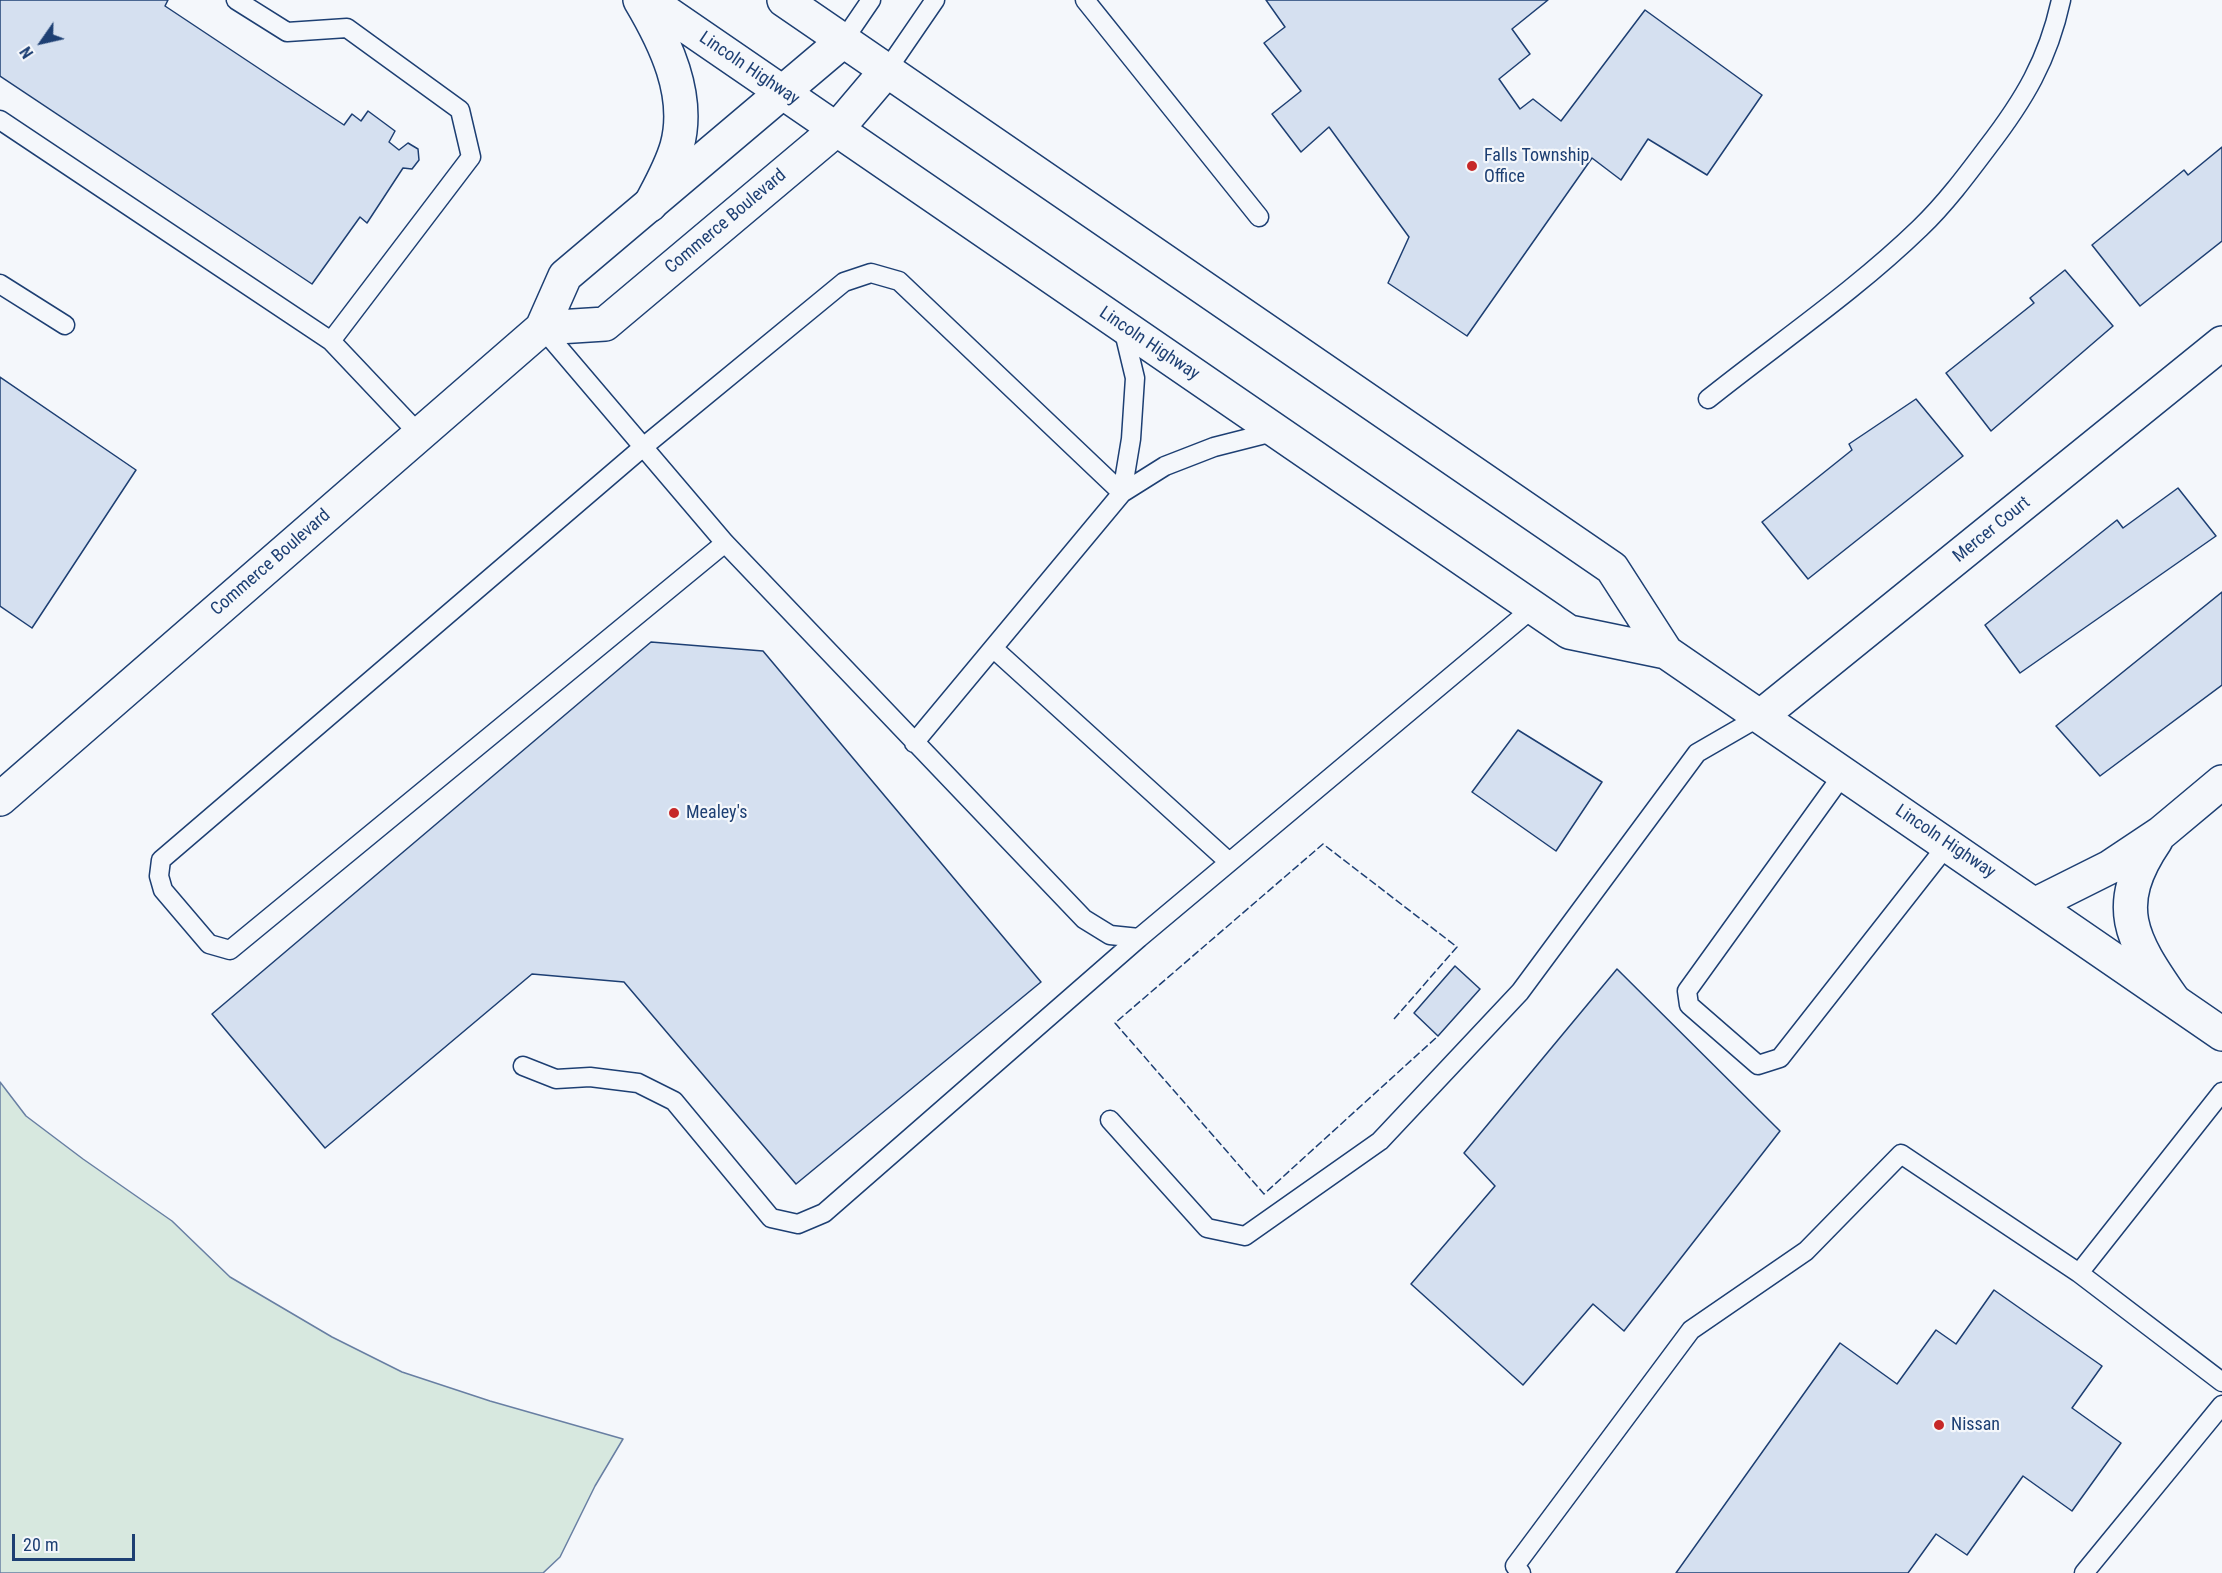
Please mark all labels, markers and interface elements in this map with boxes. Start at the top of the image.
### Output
north arrow [12,12,72,72]
street label: Lincoln Highway [695,28,803,110]
text: N [16,43,37,62]
place label: Falls Township Office [1484,145,1589,188]
marker: Falls Township Office [1465,159,1479,173]
street label: Commerce Boulevard [661,165,791,279]
street label: Lincoln Highway [1095,303,1203,385]
street label: Mercer Court [1949,492,2035,568]
street label: Commerce Boulevard [207,505,335,621]
street label: Lincoln Highway [1891,801,1999,883]
place label: Mealey's [686,802,747,824]
marker: Mealey's [667,806,681,820]
place label: Nissan [1951,1414,2000,1436]
marker: Nissan [1932,1418,1946,1432]
scale bar [15,1522,138,1560]
text: 20 m [23,1534,58,1555]

